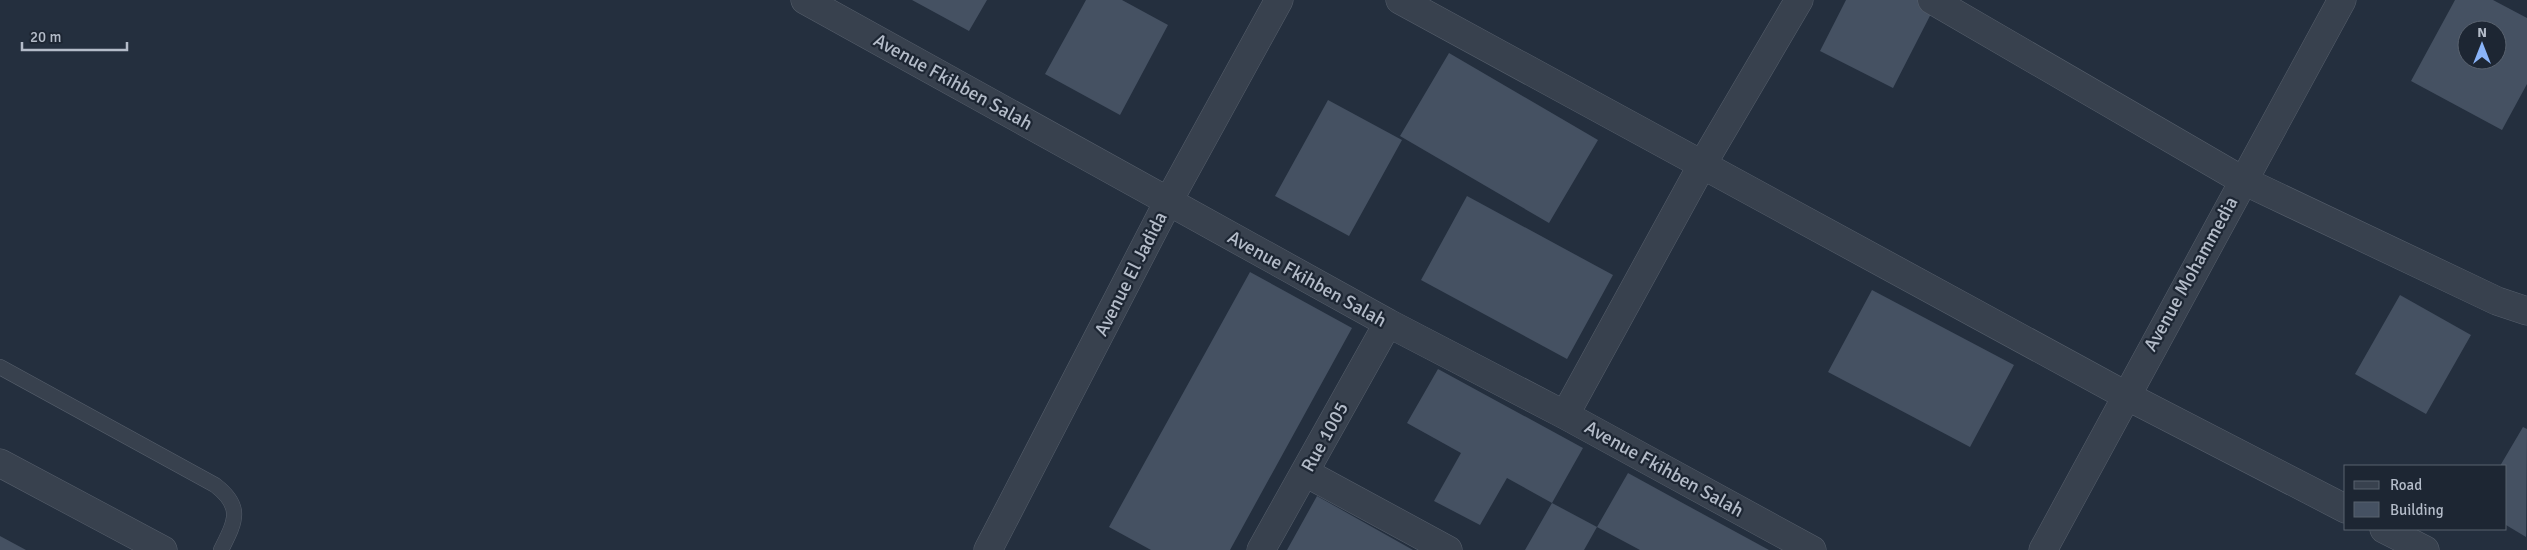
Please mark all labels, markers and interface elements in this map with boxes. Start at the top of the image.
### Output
scale bar [22,20,128,52]
north arrow [2457,20,2507,70]
text: N [2477,24,2487,41]
text: 20 m [30,28,61,46]
street label: Avenue Fkihben Salah [869,28,1037,136]
street label: Avenue Mohammedia [2138,192,2244,356]
street label: Avenue El Jadida [1089,208,1173,340]
street label: Avenue Fkihben Salah [1223,225,1391,333]
street label: Rue 1005 [1296,398,1354,476]
street label: Avenue Fkihben Salah [1580,415,1748,523]
legend [2344,465,2507,530]
text: Road [2390,476,2422,494]
text: Building [2390,501,2444,519]

